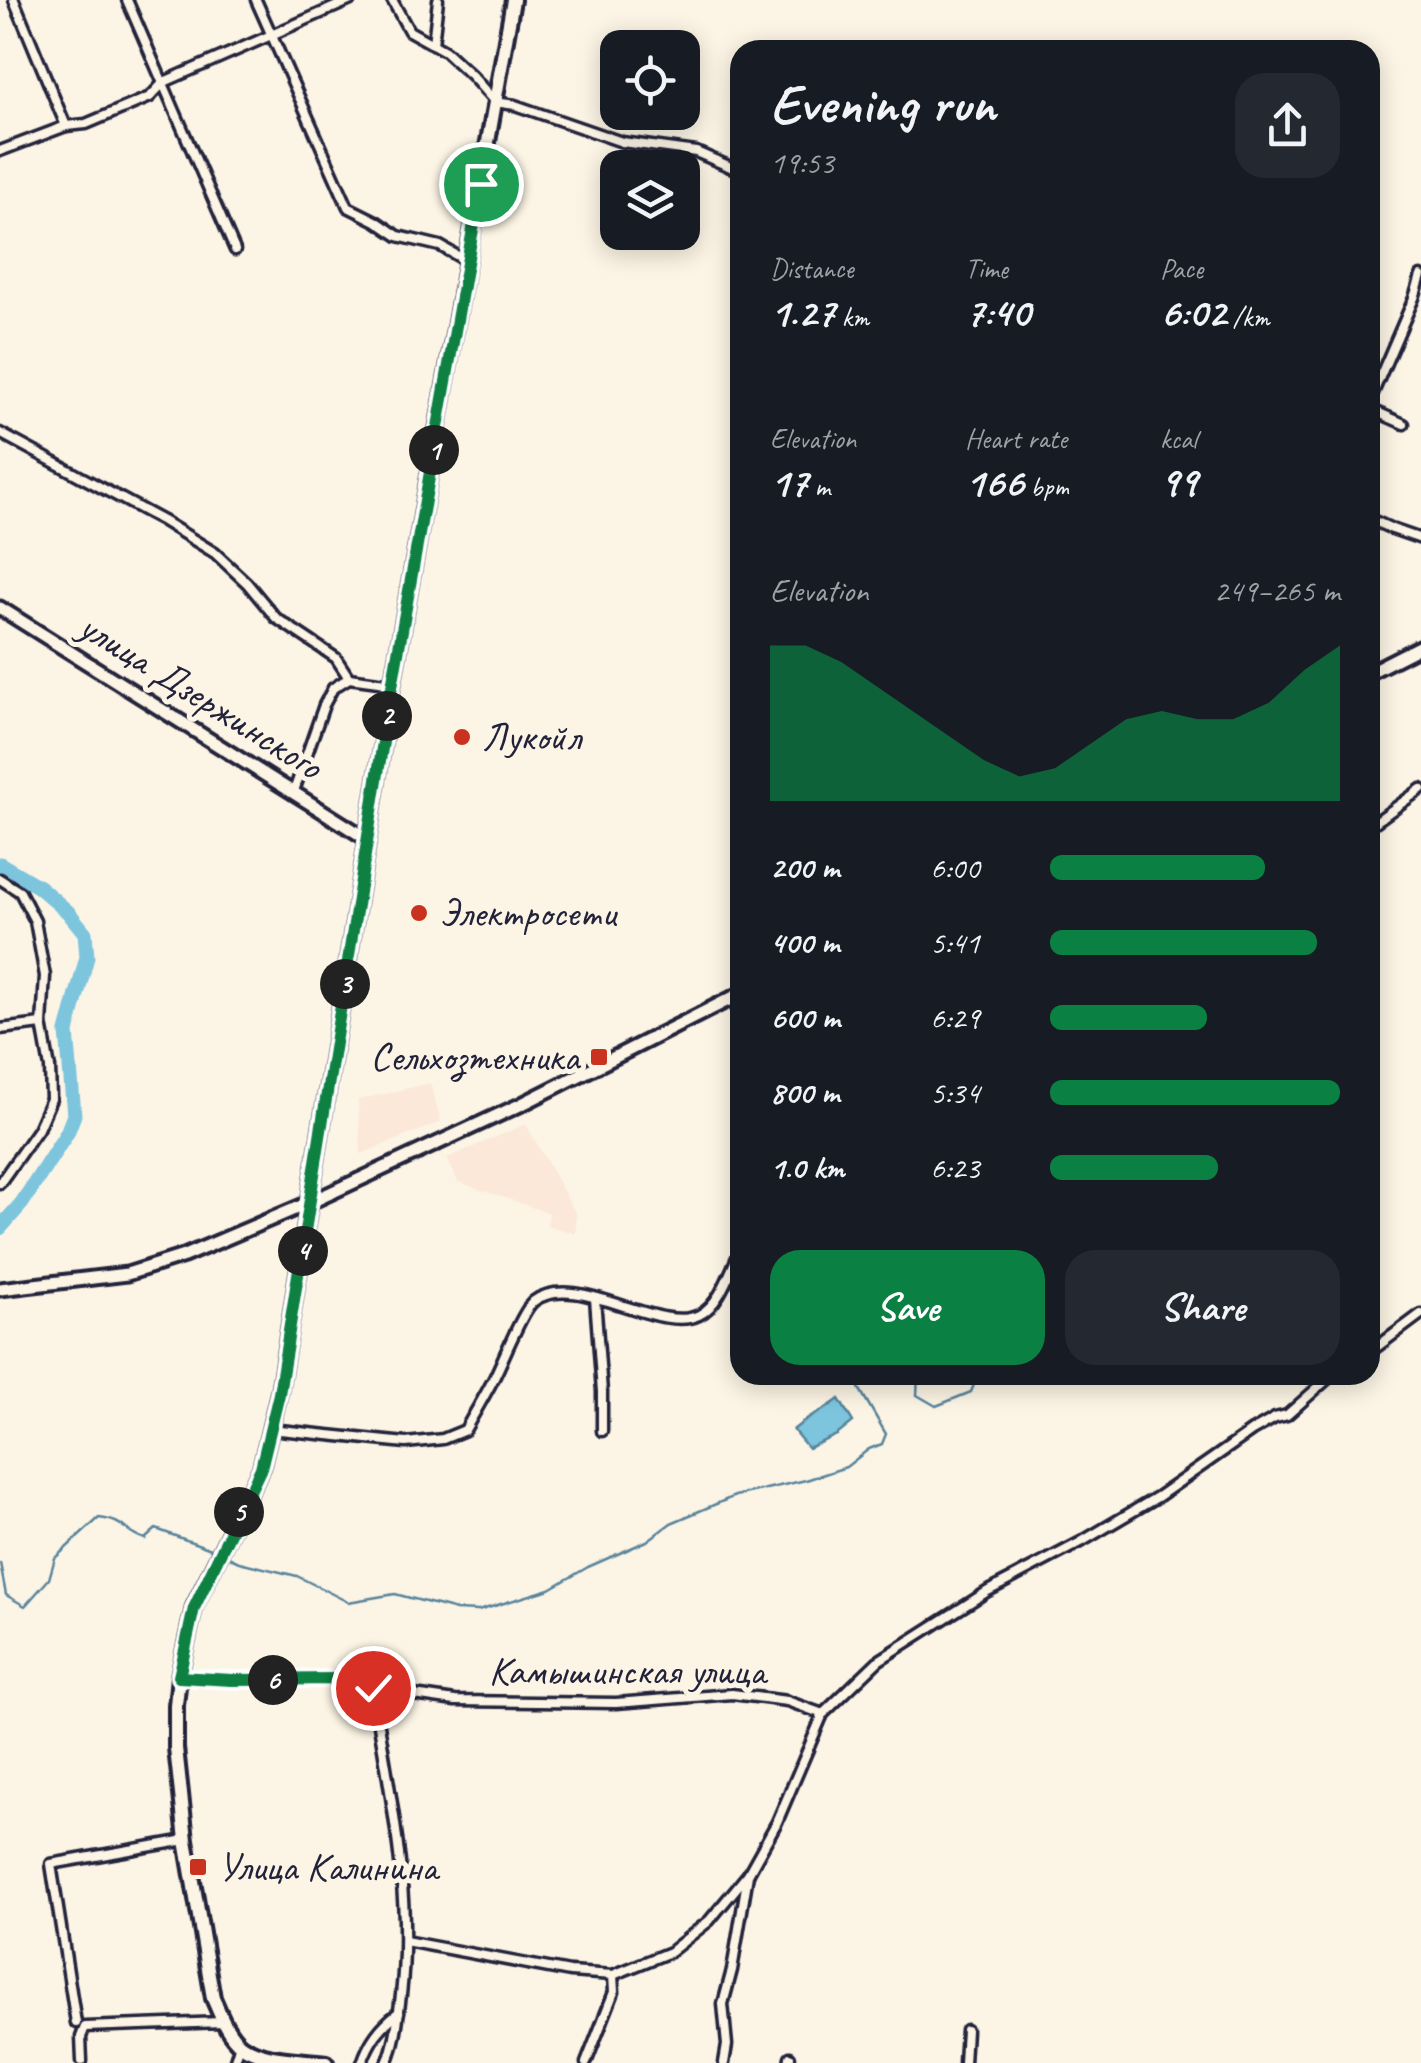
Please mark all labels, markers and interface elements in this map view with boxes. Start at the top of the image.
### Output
map controls [600,30,700,250]
button: locate [600,30,700,130]
text: Evening run [770,69,995,139]
button: share [1235,73,1340,178]
pin [439,142,524,227]
text: 19:53 [770,142,834,183]
button: layers [600,150,700,250]
icon: arrive [454,157,509,212]
text: Distance [770,251,854,286]
text: Time [965,251,1008,286]
text: Pace [1160,251,1203,286]
text: 1.27 [770,286,835,339]
text: 7:40 [965,286,1030,339]
text: 6:02 [1160,286,1226,339]
text: km [835,299,869,334]
text: /km [1226,299,1269,334]
text: Elevation [770,421,856,456]
text: Heart rate [965,421,1067,456]
text: kcal [1160,421,1197,456]
pin: 1 [409,425,459,475]
text: 1 [428,432,440,467]
text: 17 [770,456,808,509]
text: 166 [965,456,1023,509]
text: 99 [1160,456,1197,509]
text: m [808,469,830,504]
text: bpm [1023,469,1069,504]
text: Elevation [770,570,868,611]
text: 249–265 m [1214,570,1340,611]
street label: улица Дзержинского [69,600,333,792]
pin: 2 [362,691,412,741]
text: 2 [381,698,393,733]
place label: Лукойл [482,712,584,762]
marker: Лукойл [451,726,473,748]
text: 200 m [770,847,839,888]
text: 6:00 [930,847,980,888]
place label: Электросети [439,888,618,938]
marker: Электросети [408,902,430,924]
text: 400 m [770,922,839,963]
text: 5:41 [930,922,980,963]
pin: 3 [320,959,370,1009]
text: 3 [339,966,351,1001]
text: 600 m [770,997,840,1038]
text: 6:29 [930,997,980,1038]
place label: Сельхозтехника [370,1032,582,1082]
marker: Сельхозтехника [588,1046,610,1068]
text: 800 m [770,1072,839,1113]
text: 5:34 [930,1072,980,1113]
text: 1.0 km [770,1147,844,1188]
text: 6:23 [930,1147,980,1188]
pin: 4 [278,1226,328,1276]
text: 4 [297,1233,309,1268]
button: Save [770,1250,1045,1365]
button: Share [1065,1250,1340,1365]
pin: 5 [214,1487,264,1537]
text: 5 [233,1494,245,1529]
pin [331,1646,416,1731]
street label: Камышинская улица [489,1646,769,1696]
pin: 6 [248,1655,298,1705]
icon: check [346,1661,401,1716]
text: 6 [266,1662,280,1697]
place label: Улица Калинина [218,1842,441,1892]
marker: Улица Калинина [187,1856,209,1878]

